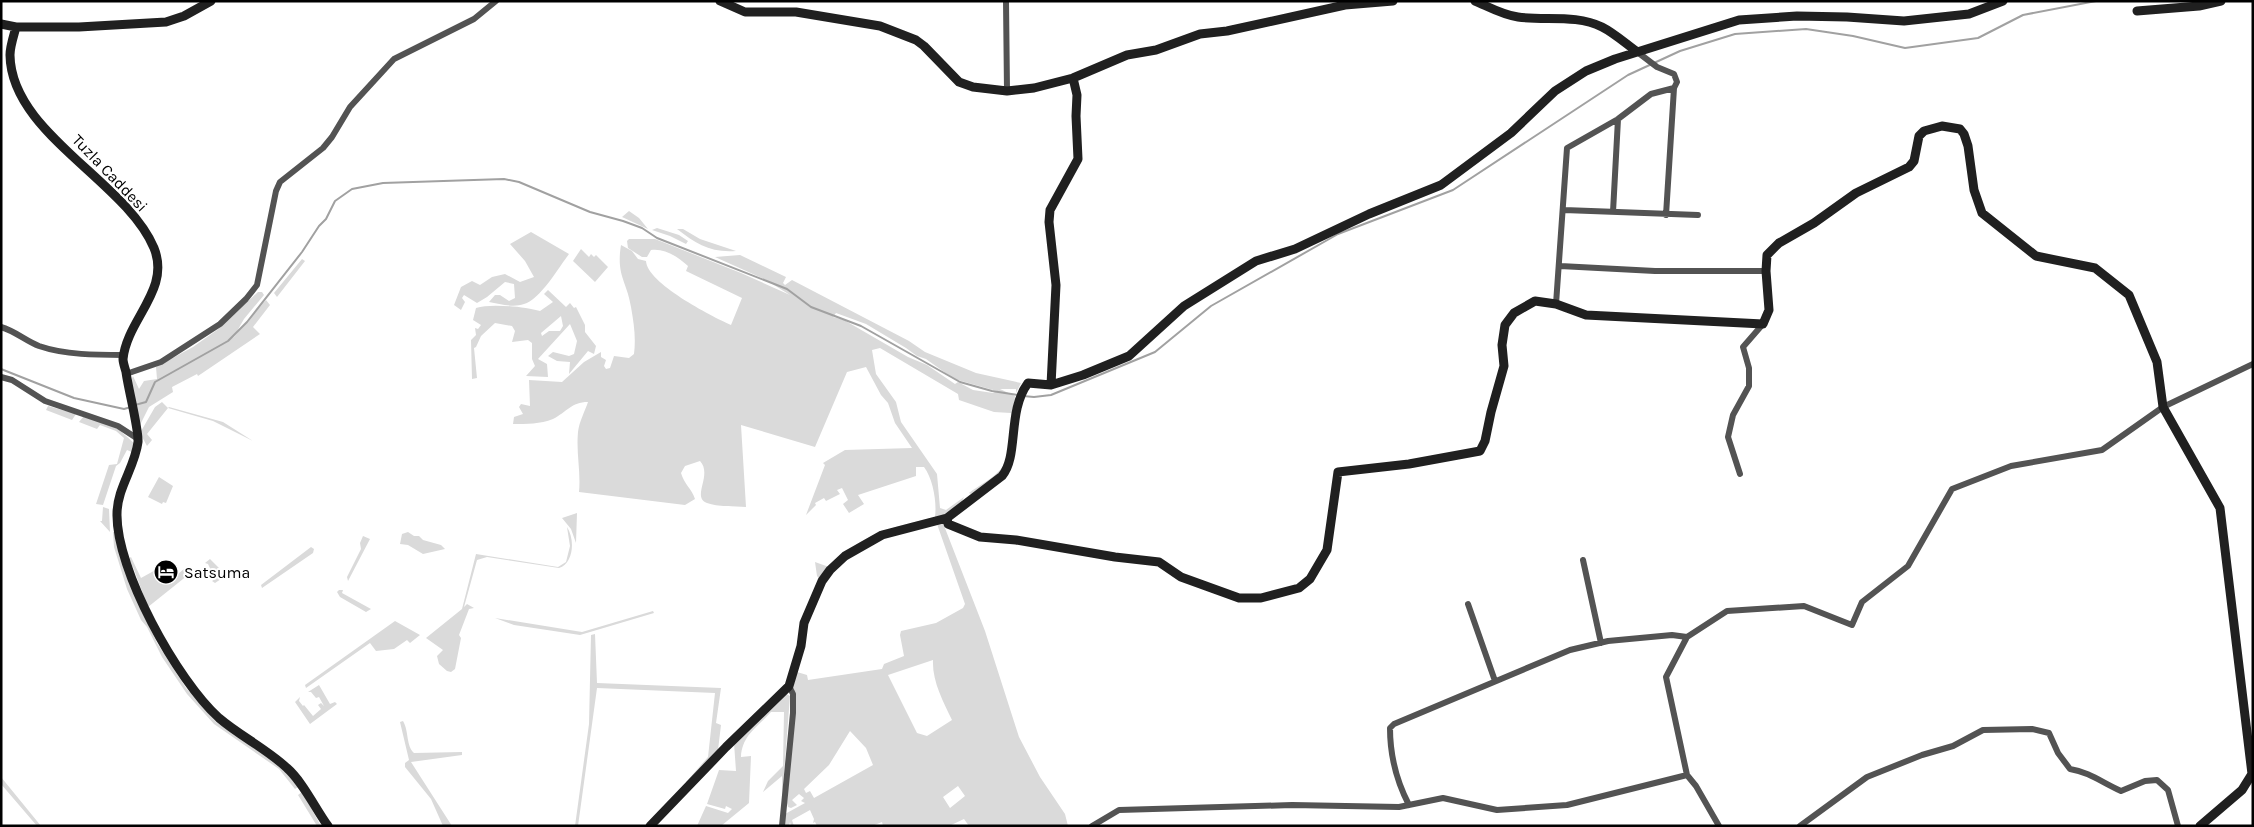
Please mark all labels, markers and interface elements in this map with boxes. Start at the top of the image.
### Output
street label: Tuzla Caddesi [68,130,152,216]
hotel icon: Satsuma [153,559,179,585]
place label: Satsuma [184,563,250,582]

